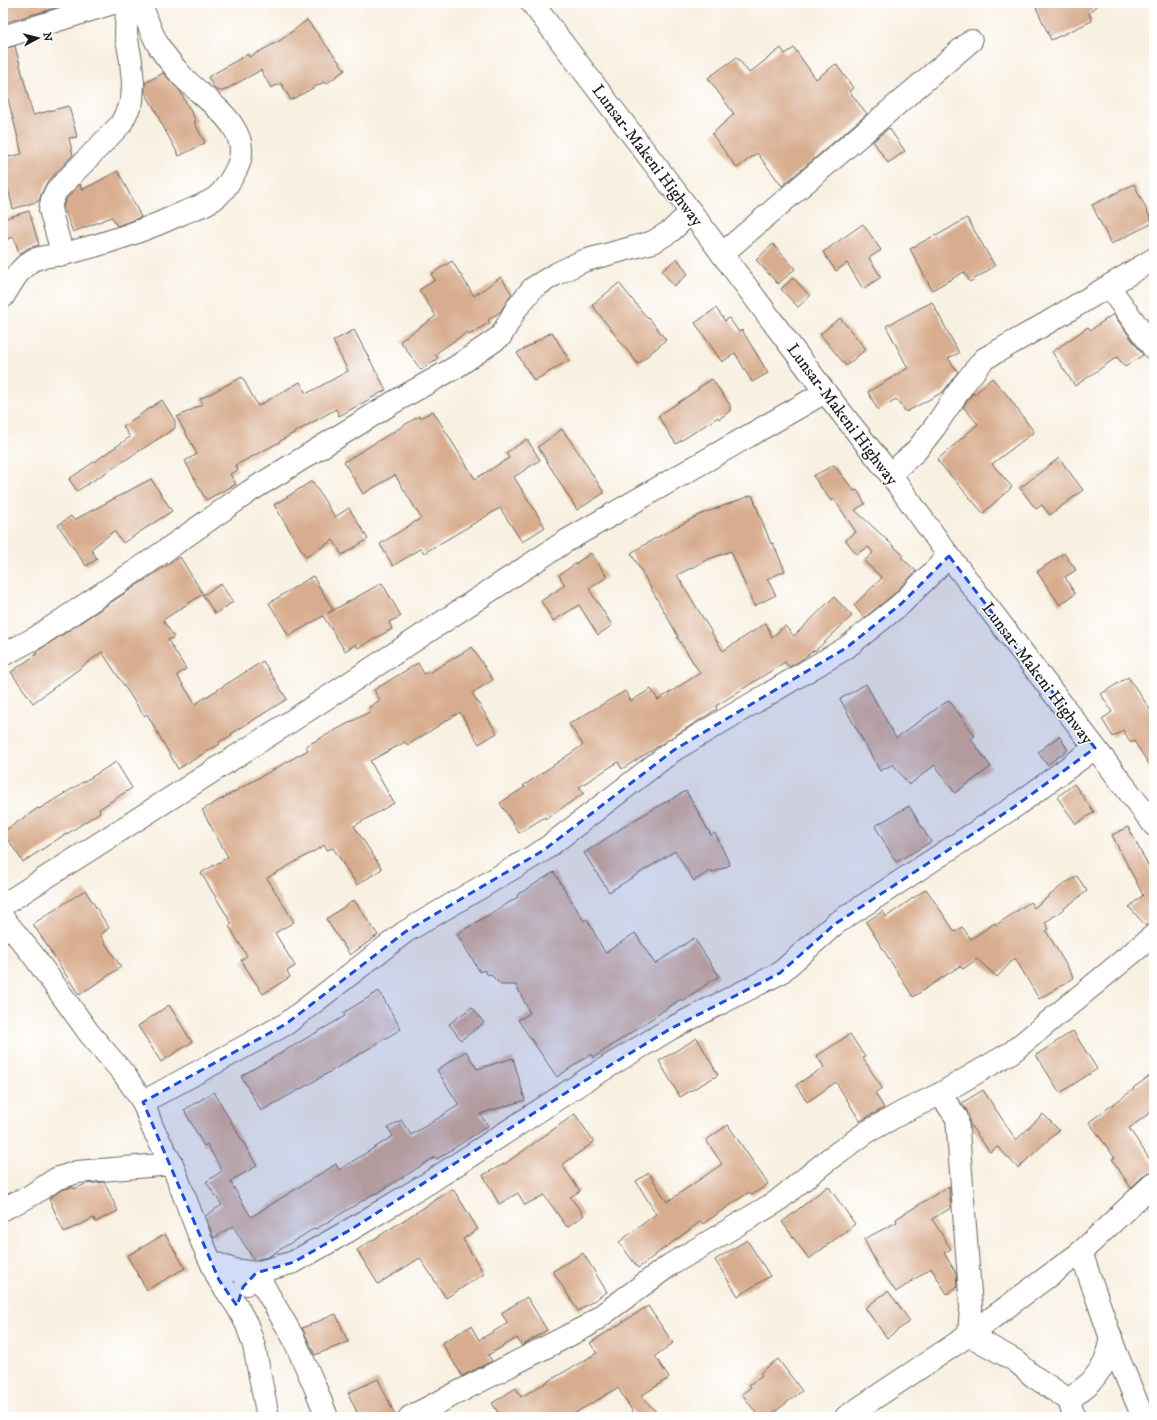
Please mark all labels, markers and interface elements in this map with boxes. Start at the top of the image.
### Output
north arrow [18,18,58,58]
text: N [39,32,54,42]
street label: Lunsar-Makeni Highway [587,80,708,232]
street label: Lunsar-Makeni Highway [782,339,903,491]
street label: Lunsar-Makeni Highway [977,598,1098,750]

